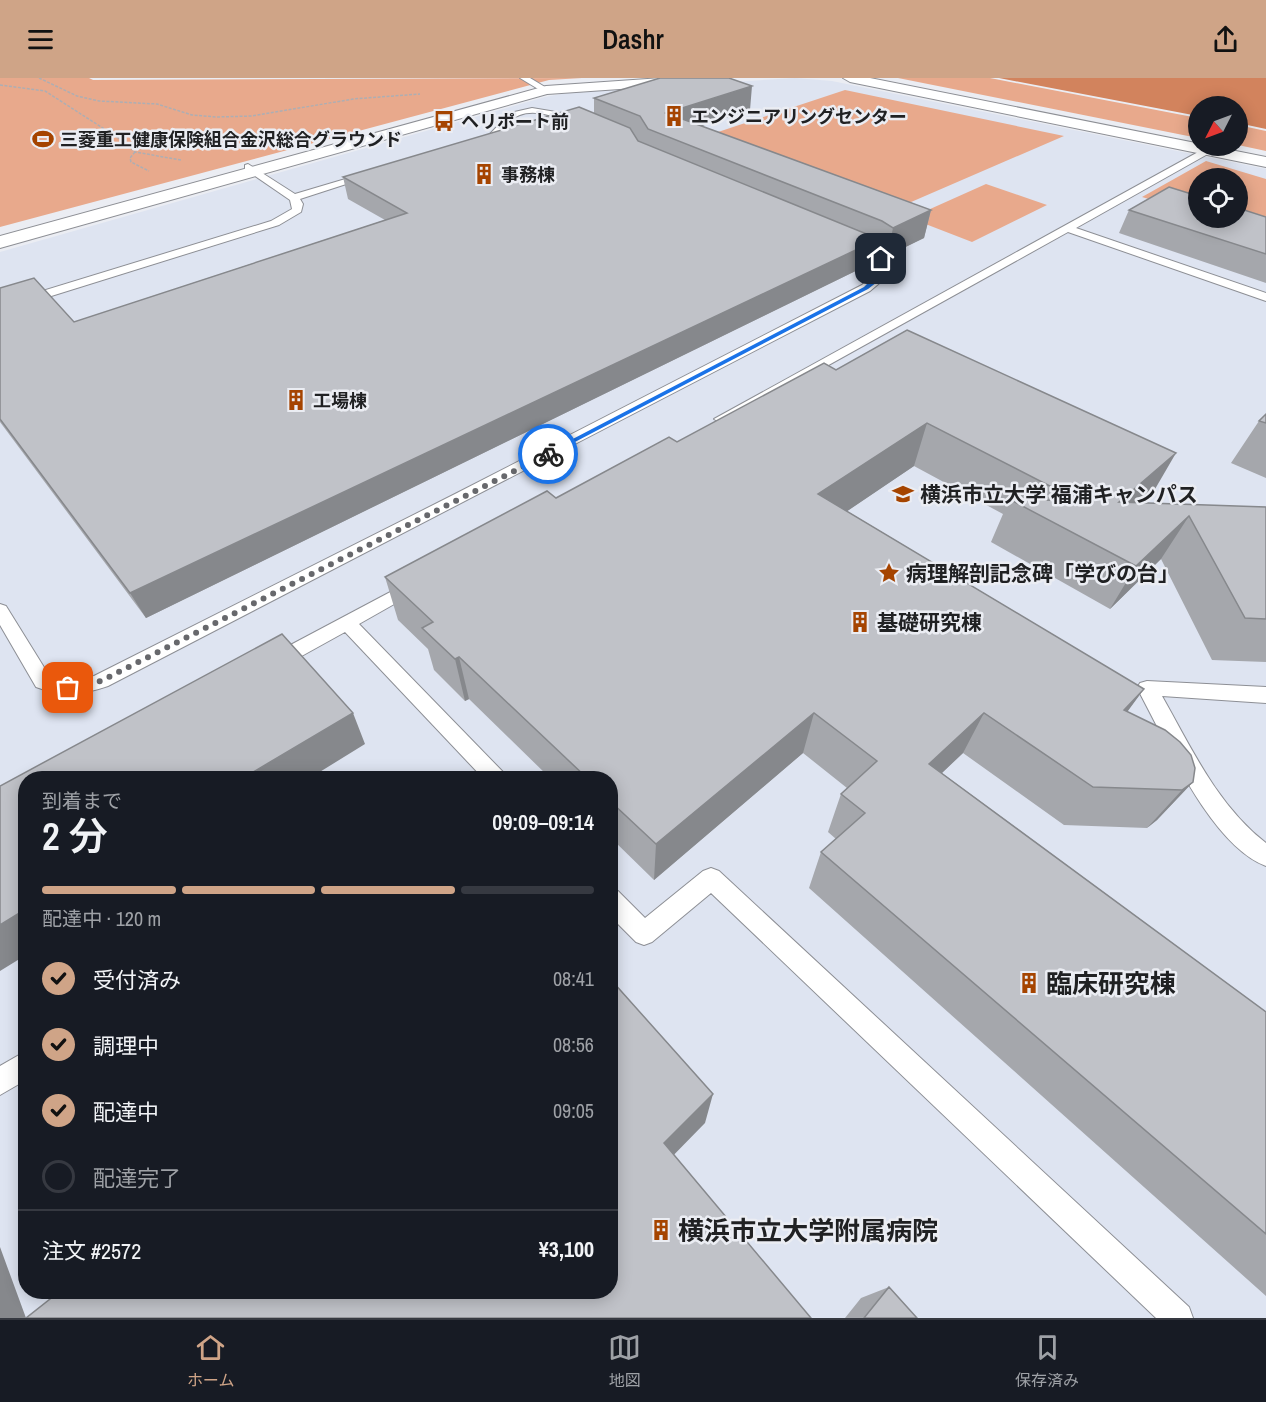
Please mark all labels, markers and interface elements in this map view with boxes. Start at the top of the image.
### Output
text: Dashr [602,21,664,57]
icon: menu [24,23,57,56]
icon: share [1209,23,1242,56]
north arrow [1188,96,1248,156]
map controls [1188,96,1248,228]
building icon: エンジニアリングセンター [662,104,686,128]
place label: エンジニアリングセンター [691,104,907,129]
bus stop icon: ヘリポート前 [432,109,456,133]
place label: ヘリポート前 [461,109,569,134]
sports icon: 三菱重工健康保険組合金沢総合グラウンド [31,127,55,151]
place label: 三菱重工健康保険組合金沢総合グラウンド [60,127,402,152]
building icon: 事務棟 [472,162,496,186]
place label: 事務棟 [501,162,555,187]
button: locate [1188,168,1248,228]
pin [855,233,906,284]
icon: home [864,242,897,275]
building icon: 工場棟 [284,388,308,412]
place label: 工場棟 [313,388,367,413]
courier [518,424,578,484]
icon: bike [532,438,565,471]
place label: 横浜市立大学 福浦キャンパス [920,480,1198,509]
school or university icon: 横浜市立大学 福浦キャンパス [891,482,915,506]
place label: 病理解剖記念碑「学びの台」 [906,559,1179,588]
place icon: 病理解剖記念碑「学びの台」 [877,561,901,585]
place label: 基礎研究棟 [877,608,982,637]
building icon: 基礎研究棟 [848,610,872,634]
pin [42,662,93,713]
icon: bag [51,671,84,704]
text: 到着まで [42,787,122,814]
text: 09:09–09:14 [492,807,594,837]
text: 2 分 [42,810,108,862]
text: 配達中 · 120 m [42,905,161,932]
icon: check [42,962,75,995]
text: 受付済み [93,965,181,995]
text: 08:41 [553,965,594,992]
place label: 臨床研究棟 [1046,966,1176,1001]
building icon: 臨床研究棟 [1017,971,1041,995]
icon: check [42,1028,75,1061]
text: 調理中 [93,1031,159,1061]
text: 08:56 [553,1031,594,1058]
icon: check [42,1094,75,1127]
text: 配達中 [93,1097,159,1127]
text: 09:05 [553,1097,594,1124]
text: 配達完了 [93,1163,181,1193]
place label: 横浜市立大学附属病院 [678,1213,938,1248]
building icon: 横浜市立大学附属病院 [649,1218,673,1242]
text: ¥3,100 [539,1234,594,1264]
text: 注文 #2572 [42,1236,141,1266]
tab: ホーム [187,1331,234,1391]
tab: 地図 [608,1331,641,1391]
tab: 保存済み [1015,1331,1079,1391]

